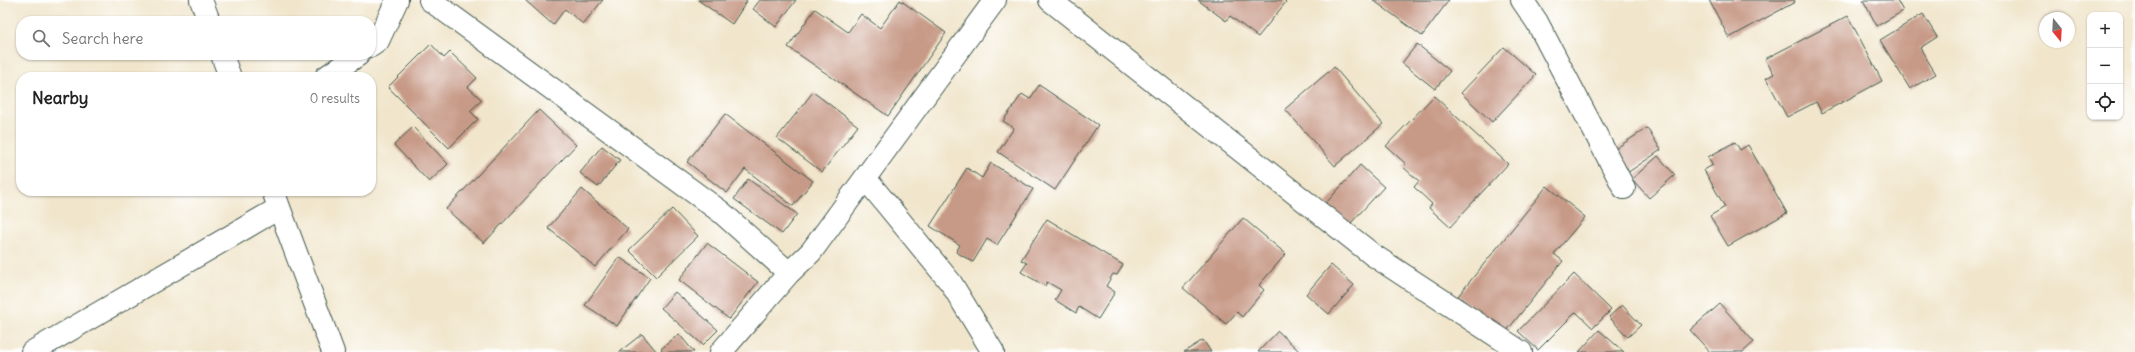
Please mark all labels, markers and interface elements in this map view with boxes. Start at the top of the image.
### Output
north arrow [2039,12,2075,48]
map controls [2087,12,2123,120]
button: + [2087,12,2123,48]
search box [16,16,376,60]
icon: search [30,27,52,49]
text: Search here [62,29,143,48]
button: − [2087,48,2123,84]
button: locate [2087,84,2123,120]
text: Nearby [32,87,88,109]
text: 0 results [310,90,360,107]

